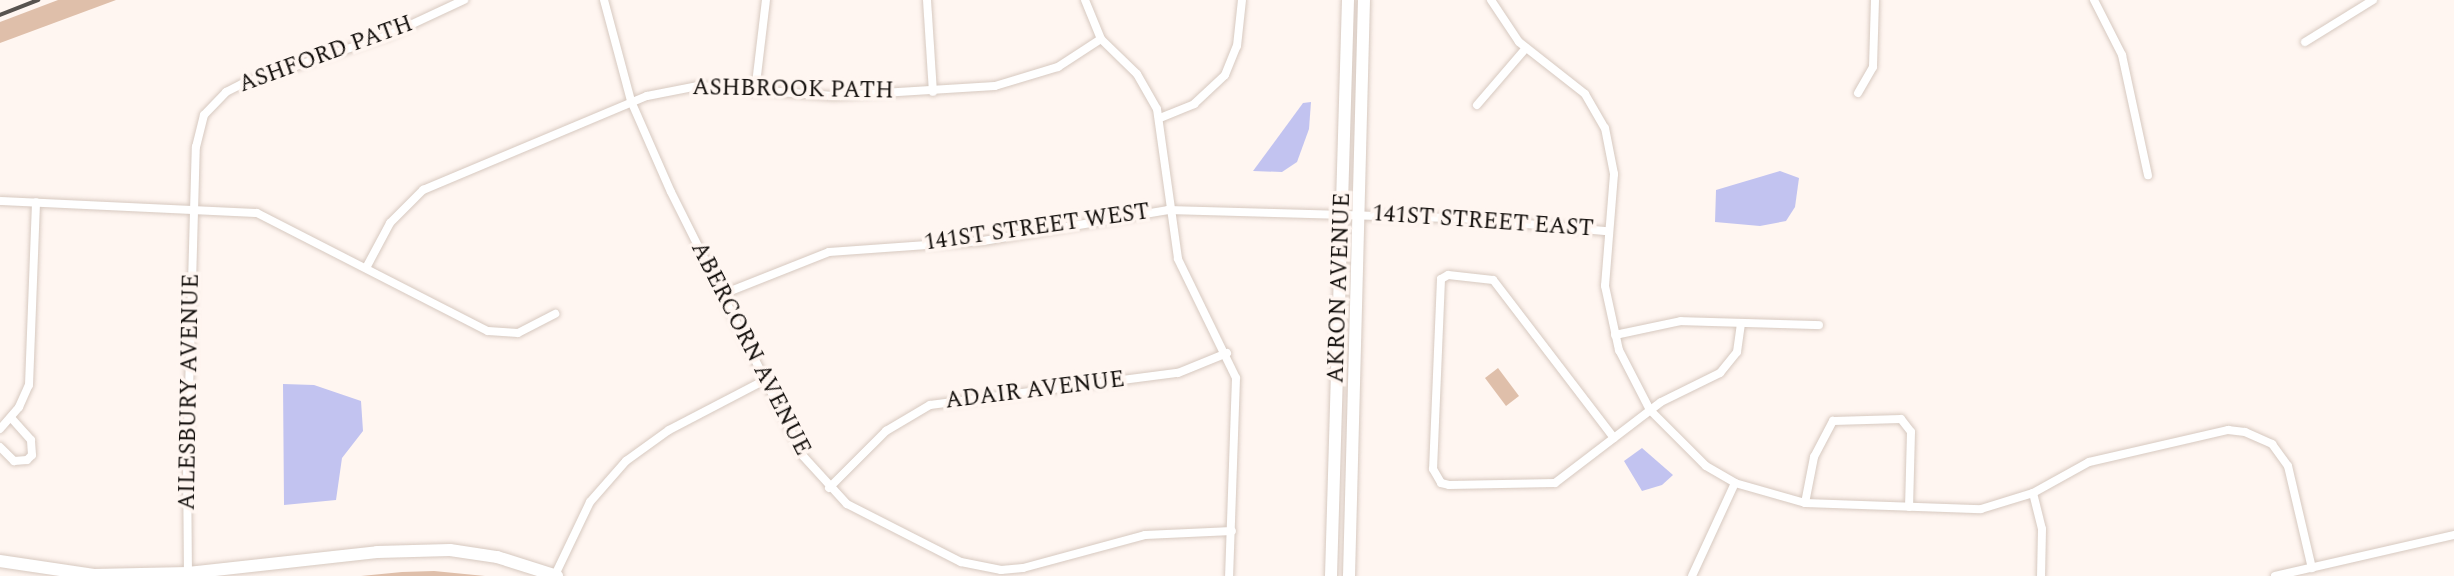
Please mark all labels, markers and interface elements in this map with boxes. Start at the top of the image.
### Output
street label: ASHFORD PATH [235,11,417,99]
street label: ASHBROOK PATH [692,74,894,106]
street label: AKRON AVENUE [1323,192,1357,384]
street label: 141ST STREET WEST [922,199,1152,257]
street label: 141ST STREET EAST [1371,200,1595,244]
street label: ABERCORN AVENUE [684,238,816,460]
street label: AILESBURY AVENUE [174,273,206,511]
street label: ADAIR AVENUE [944,366,1126,416]

